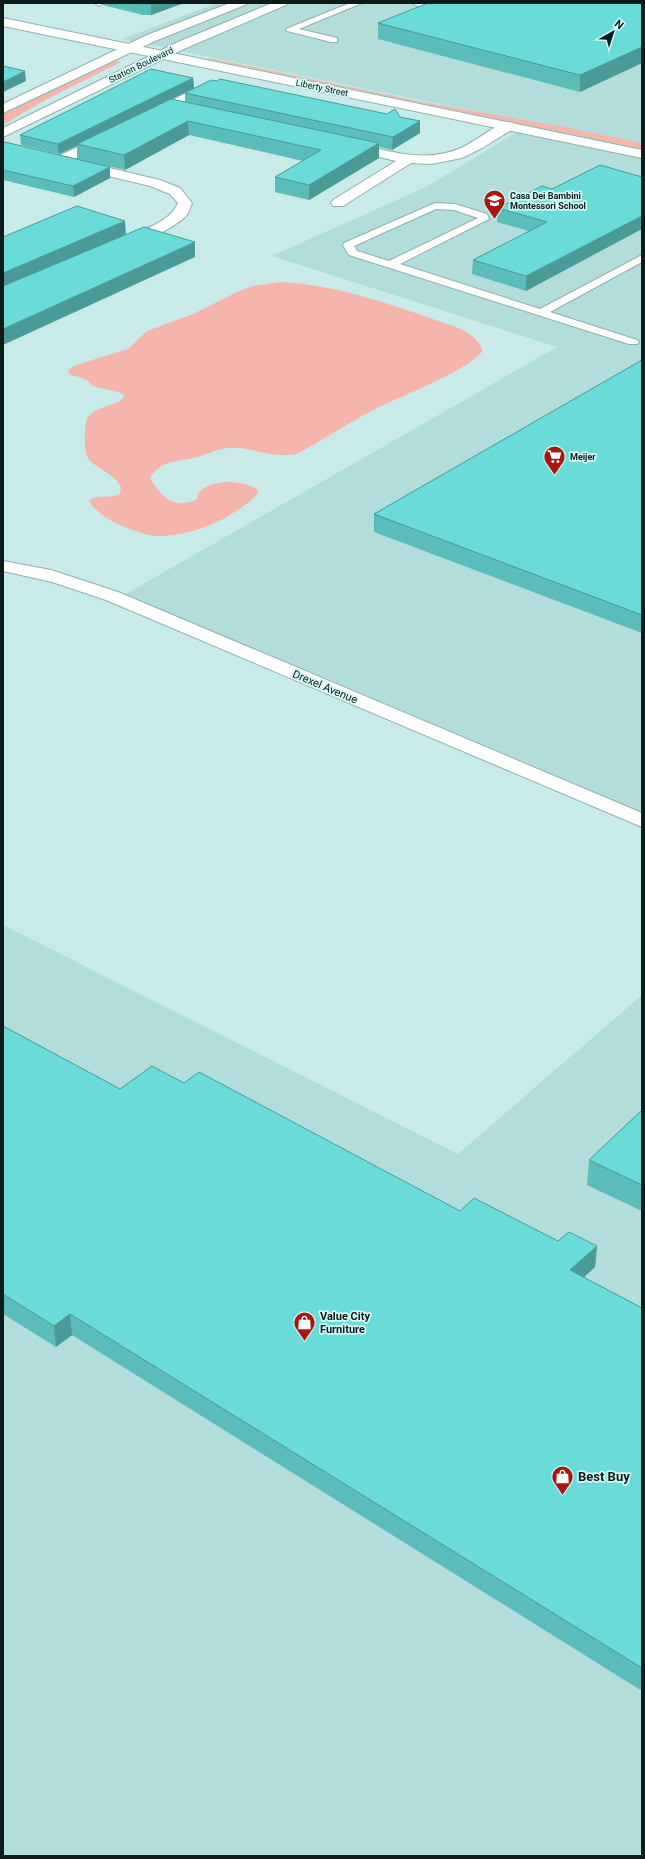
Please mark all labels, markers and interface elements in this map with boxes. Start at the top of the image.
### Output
north arrow [593,12,633,52]
text: N [612,17,626,32]
street label: Station Boulevard [107,45,175,85]
street label: Liberty Street [295,78,349,98]
school or university icon: Casa Dei Bambini Montessori School [482,188,508,221]
place label: Casa Dei Bambini Montessori School [510,191,586,211]
supermarket icon: Meijer [542,444,568,477]
place label: Meijer [570,452,596,462]
street label: Drexel Avenue [291,667,360,707]
shop icon: Value City Furniture [292,1309,318,1342]
place label: Value City Furniture [320,1310,370,1336]
shop icon: Best Buy [550,1463,576,1496]
place label: Best Buy [578,1469,630,1484]

